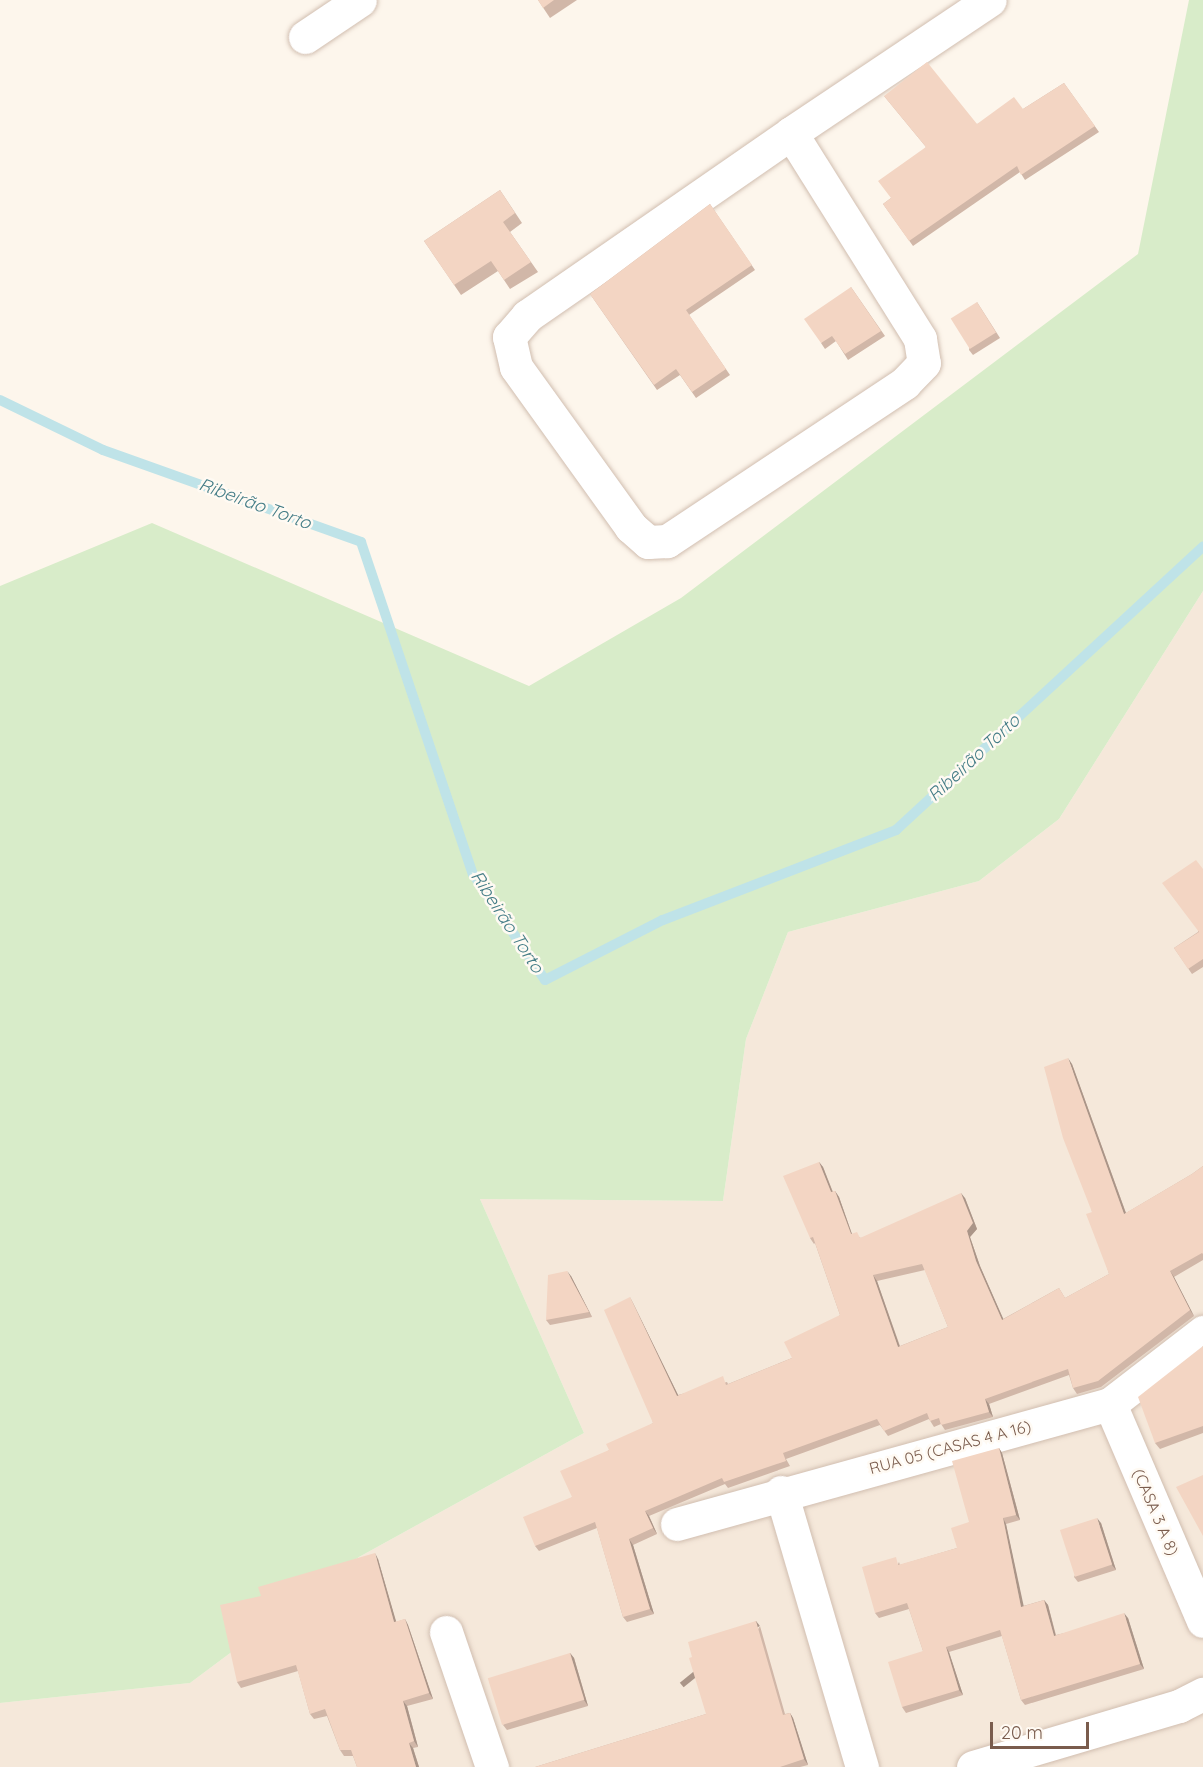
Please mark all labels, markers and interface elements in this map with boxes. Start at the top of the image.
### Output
water label: Ribeirão Torto [196,474,314,534]
water label: Ribeirão Torto [924,710,1024,806]
water label: Ribeirão Torto [466,867,548,977]
street label: RUA 05 (CASAS 4 A 16) [867,1416,1033,1478]
street label: (CASA 3 A 8) [1129,1466,1183,1558]
scale bar [993,1710,1092,1748]
text: 20 m [1001,1721,1043,1744]

